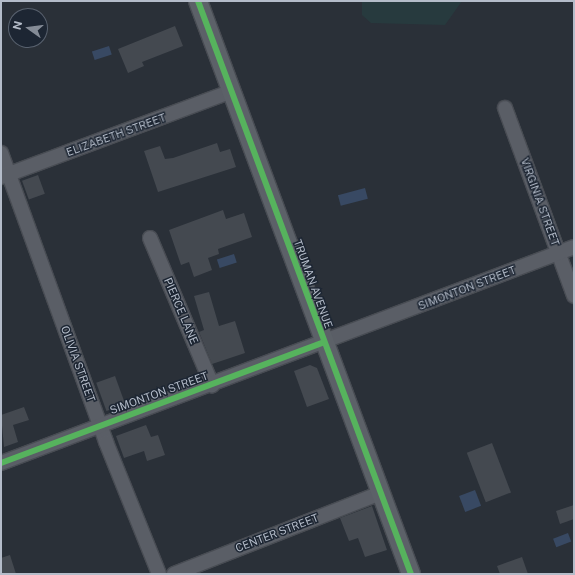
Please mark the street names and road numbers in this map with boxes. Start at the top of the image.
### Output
street label: ELIZABETH STREET [64,111,168,159]
street label: VIRGINIA STREET [518,156,562,248]
street label: TRUMAN AVENUE [291,238,335,330]
street label: SIMONTON STREET [416,263,518,313]
street label: PIERCE LANE [161,276,201,346]
street label: OLIVIA STREET [58,324,98,404]
street label: SIMONTON STREET [108,369,210,417]
street label: CENTER STREET [234,511,320,555]

